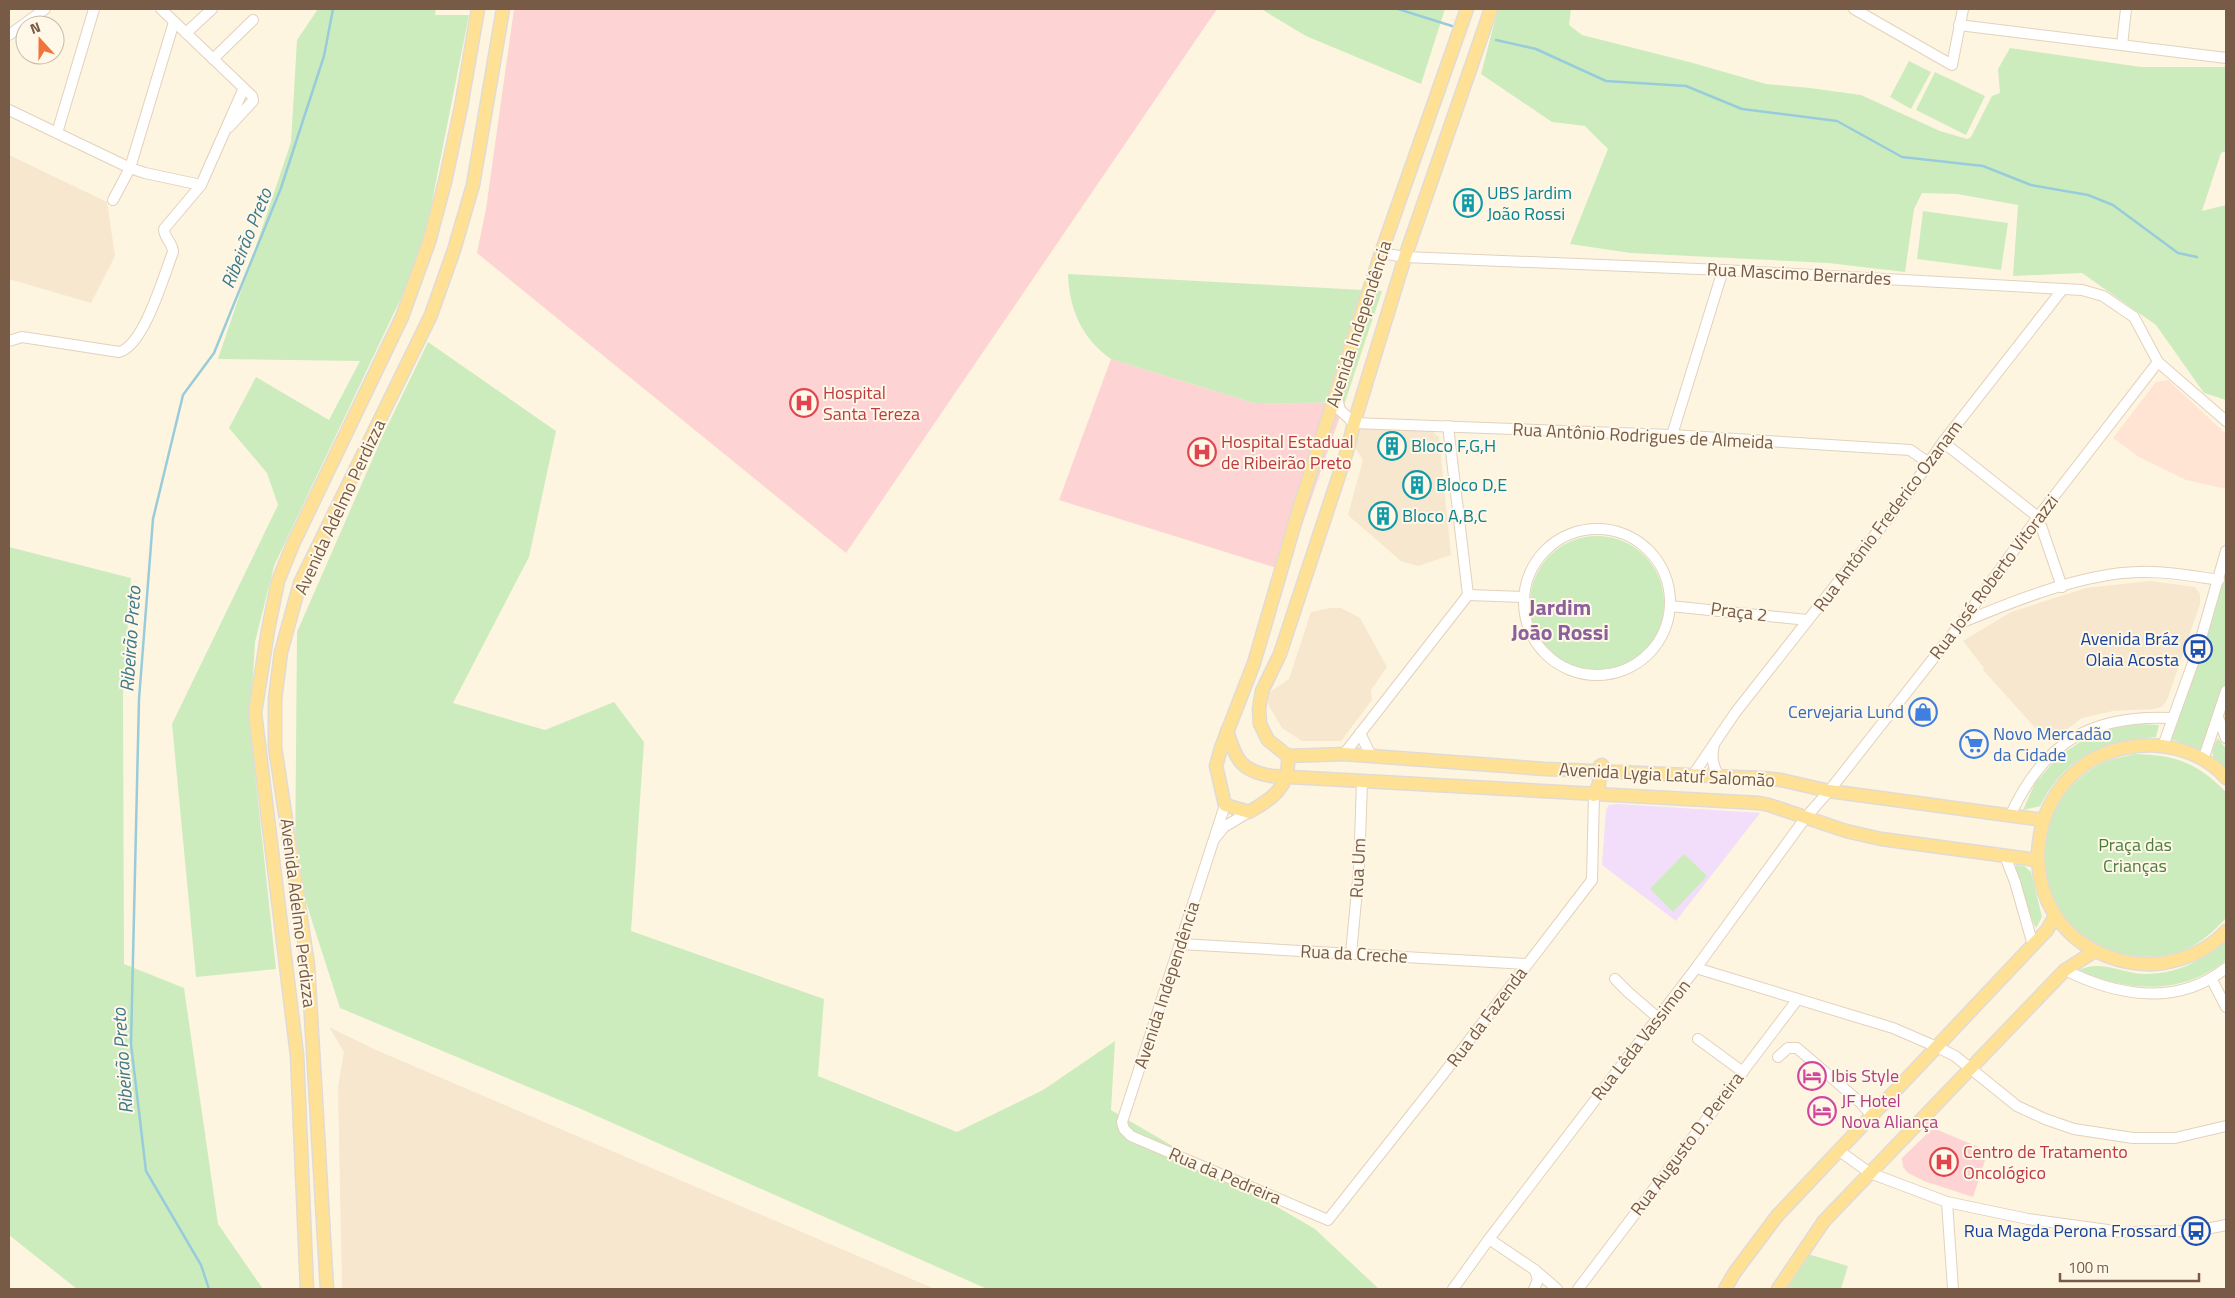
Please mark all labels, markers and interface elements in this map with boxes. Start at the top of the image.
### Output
north arrow [15,15,65,65]
text: N [27,16,43,39]
place label: UBS Jardim João Rossi [1487,179,1572,227]
water label: Ribeirão Preto [212,183,279,292]
building icon: UBS Jardim João Rossi [1453,188,1483,218]
street label: Avenida Independência [1319,237,1398,411]
street label: Rua Mascimo Bernardes [1706,255,1892,292]
place label: Hospital Santa Tereza [823,379,920,427]
hospital icon: Hospital Santa Tereza [789,388,819,418]
street label: Rua Antônio Frederico Ozanam [1806,414,1969,617]
street label: Avenida Adelmo Perdizza [287,415,392,599]
street label: Rua Antônio Rodrigues de Almeida [1512,415,1774,456]
place label: Hospital Estadual de Ribeirão Preto [1221,428,1354,476]
building icon: Bloco F,G,H [1377,431,1407,461]
place label: Bloco F,G,H [1411,432,1496,459]
hospital icon: Hospital Estadual de Ribeirão Preto [1187,437,1217,467]
building icon: Bloco D,E [1402,470,1432,500]
place label: Bloco D,E [1436,471,1507,498]
street label: Rua José Roberto Vitorazzi [1923,489,2065,665]
building icon: Bloco A,B,C [1368,501,1398,531]
place label: Bloco A,B,C [1402,502,1488,529]
water label: Ribeirão Preto [111,584,148,693]
district label: Jardim João Rossi [1511,590,1609,649]
street label: Praça 2 [1709,595,1769,628]
place label: Avenida Bráz Olaia Acosta [2080,625,2179,673]
bus stop icon: Avenida Bráz Olaia Acosta [2183,634,2213,664]
shop icon: Cervejaria Lund [1908,697,1938,727]
place label: Cervejaria Lund [1788,698,1904,725]
place label: Novo Mercadão da Cidade [1993,720,2111,768]
supermarket icon: Novo Mercadão da Cidade [1959,729,1989,759]
street label: Avenida Lygia Latuf Salomão [1558,755,1776,794]
street label: Avenida Adelmo Perdizza [273,817,324,1009]
park label: Praça das Crianças [2098,831,2172,879]
street label: Rua Um [1342,837,1373,899]
street label: Avenida Independência [1127,898,1206,1072]
street label: Rua da Creche [1300,937,1408,970]
street label: Rua da Fazenda [1440,961,1533,1073]
street label: Rua Lêda Vassimon [1585,973,1697,1106]
water label: Ribeirão Preto [103,1007,140,1115]
hotel icon: Ibis Style [1797,1061,1827,1091]
place label: Ibis Style [1831,1062,1899,1089]
street label: Rua Augusto D. Pereira [1623,1066,1750,1221]
place label: JF Hotel Nova Aliança [1841,1087,1938,1135]
hotel icon: JF Hotel Nova Aliança [1807,1096,1837,1126]
place label: Centro de Tratamento Oncológico [1963,1138,2128,1186]
street label: Rua da Pedreira [1165,1140,1286,1211]
hospital icon: Centro de Tratamento Oncológico [1929,1147,1959,1177]
bus stop icon: Rua Magda Perona Frossard [2181,1216,2211,1246]
place label: Rua Magda Perona Frossard [1964,1217,2177,1244]
scale bar [2060,1250,2199,1282]
text: 100 m [2068,1256,2109,1279]

